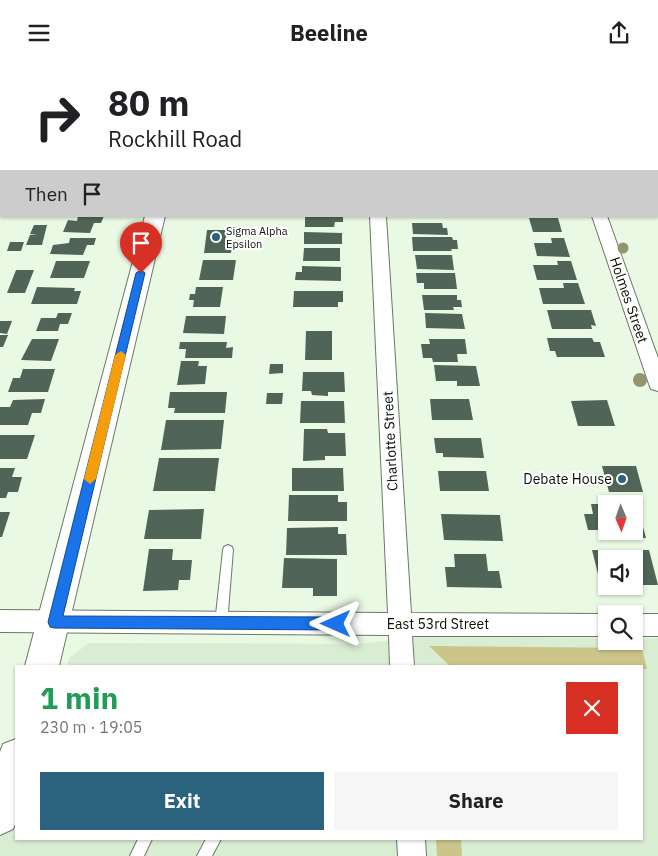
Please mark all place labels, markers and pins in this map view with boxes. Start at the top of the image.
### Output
pin [120,222,162,273]
place label: Sigma Alpha Epsilon [226,224,288,251]
marker: Sigma Alpha Epsilon [210,231,222,243]
place label: Debate House [523,470,612,488]
marker: Debate House [616,473,628,485]

